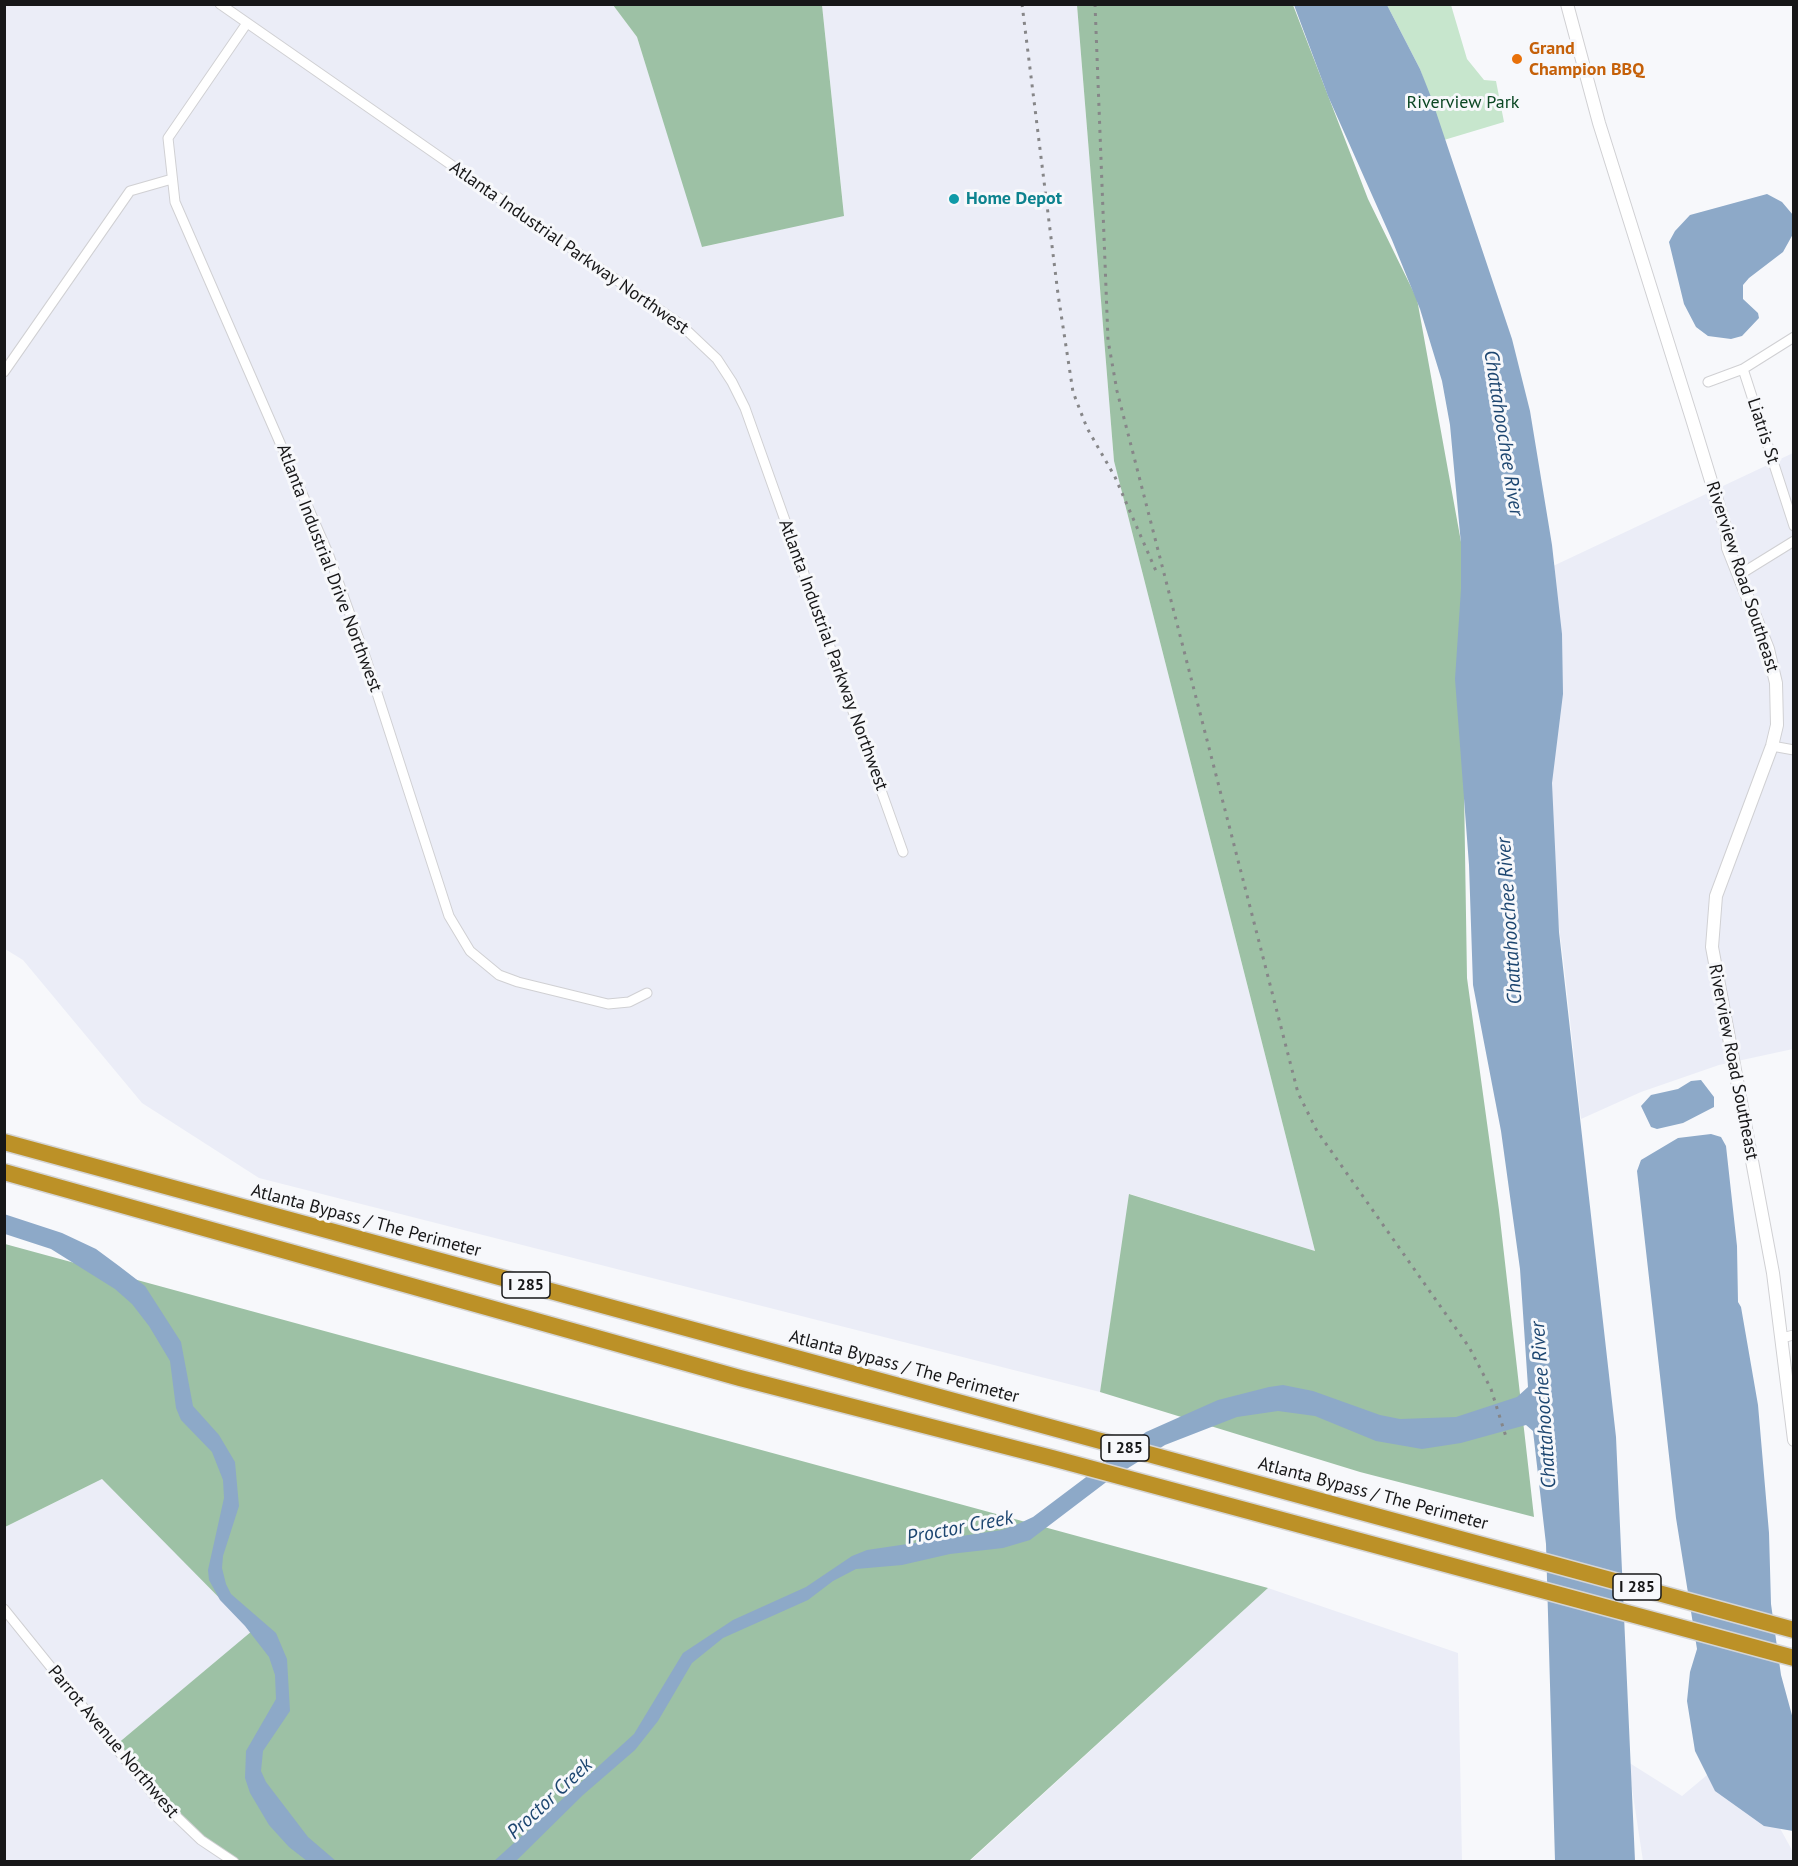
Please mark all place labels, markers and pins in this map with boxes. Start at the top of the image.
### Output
place label: Grand Champion BBQ [1529,38,1644,80]
marker: Grand Champion BBQ [1510,52,1524,66]
place label: Home Depot [966,188,1062,210]
marker: Home Depot [947,192,961,206]

